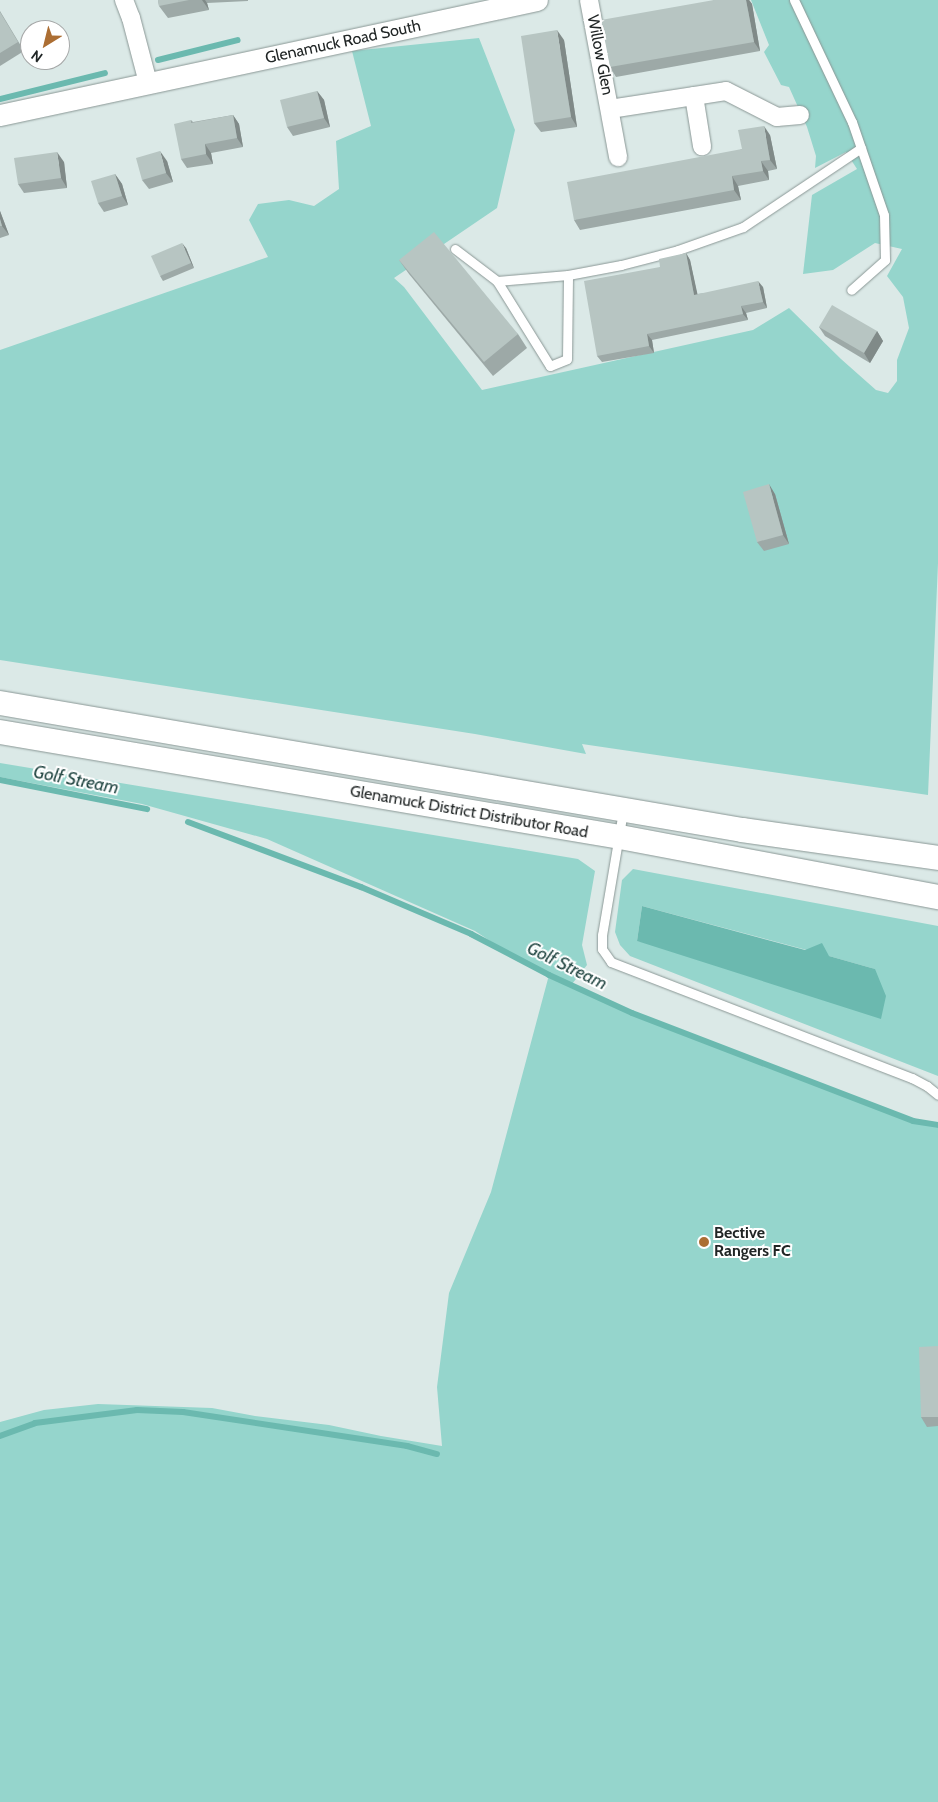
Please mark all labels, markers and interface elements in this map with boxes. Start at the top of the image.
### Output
street label: Willow Glen [583,13,617,97]
street label: Glenamuck Road South [263,16,423,68]
north arrow [20,20,70,70]
text: N [27,46,46,67]
water label: Golf Stream [32,761,120,799]
street label: Glenamuck District Distributor Road [348,782,590,842]
water label: Golf Stream [523,937,611,995]
place label: Bective Rangers FC [714,1223,791,1261]
marker: Bective Rangers FC [698,1236,710,1248]

